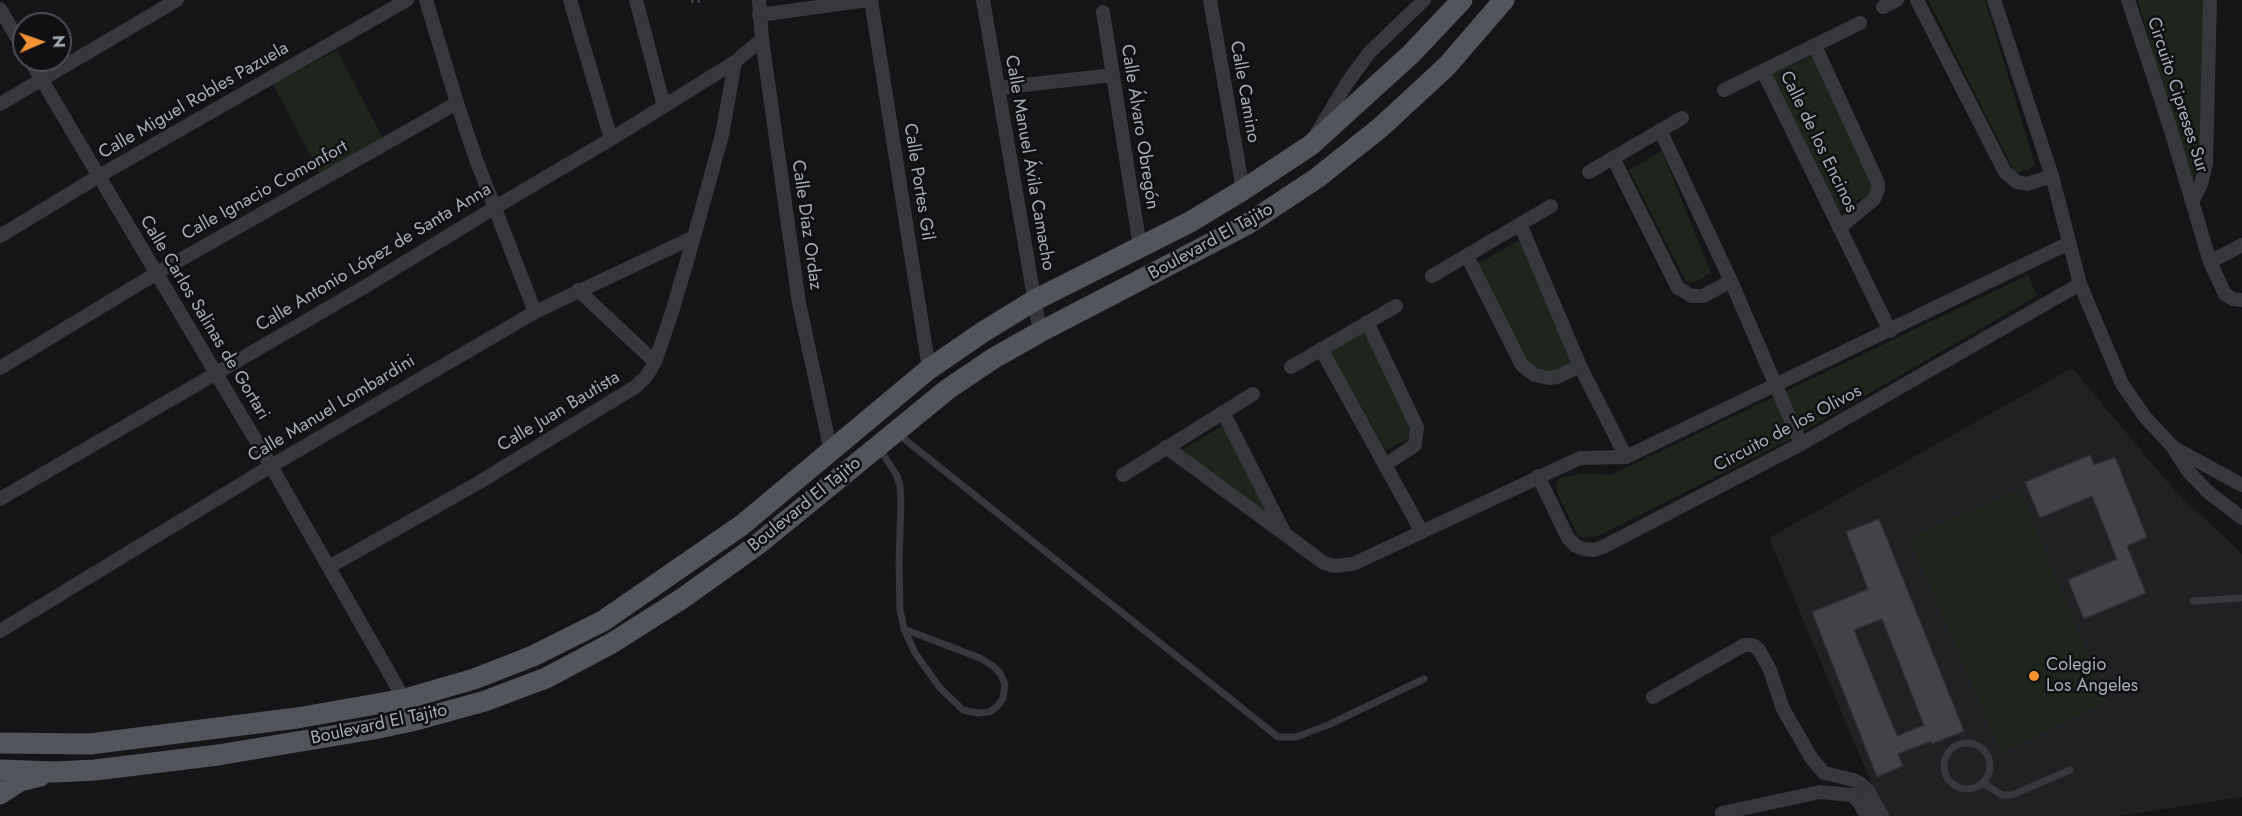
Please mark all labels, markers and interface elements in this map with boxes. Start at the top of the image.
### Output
north arrow [12,12,72,72]
street label: Circuito Cipreses Sur [2142,14,2212,176]
text: N [47,35,70,48]
street label: Calle Miguel Robles Pazuela [95,38,293,164]
street label: Calle Camino [1224,39,1264,145]
street label: Calle Álvaro Obregón [1115,43,1163,211]
street label: Calle Manuel Ávila Camacho [999,54,1059,272]
street label: Calle de los Encinos [1774,68,1862,216]
street label: Calle Portes Gil [898,122,938,242]
street label: Calle Ignacio Comonfort [178,136,352,246]
street label: Calle Díaz Ordaz [786,159,826,291]
street label: Calle Antonio López de Santa Anna [253,179,495,337]
street label: Boulevard El Tajito [1145,199,1277,285]
street label: Calle Carlos Salinas de Gortari [134,212,274,424]
street label: Calle Manuel Lombardini [245,351,419,467]
street label: Calle Juan Bautista [494,367,624,457]
street label: Circuito de los Olivos [1710,381,1866,477]
street label: Boulevard El Tajito [744,453,866,557]
place label: Colegio Los Angeles [2046,655,2138,698]
marker: Colegio Los Angeles [2027,669,2041,683]
street label: Boulevard El Tajito [309,700,449,750]

